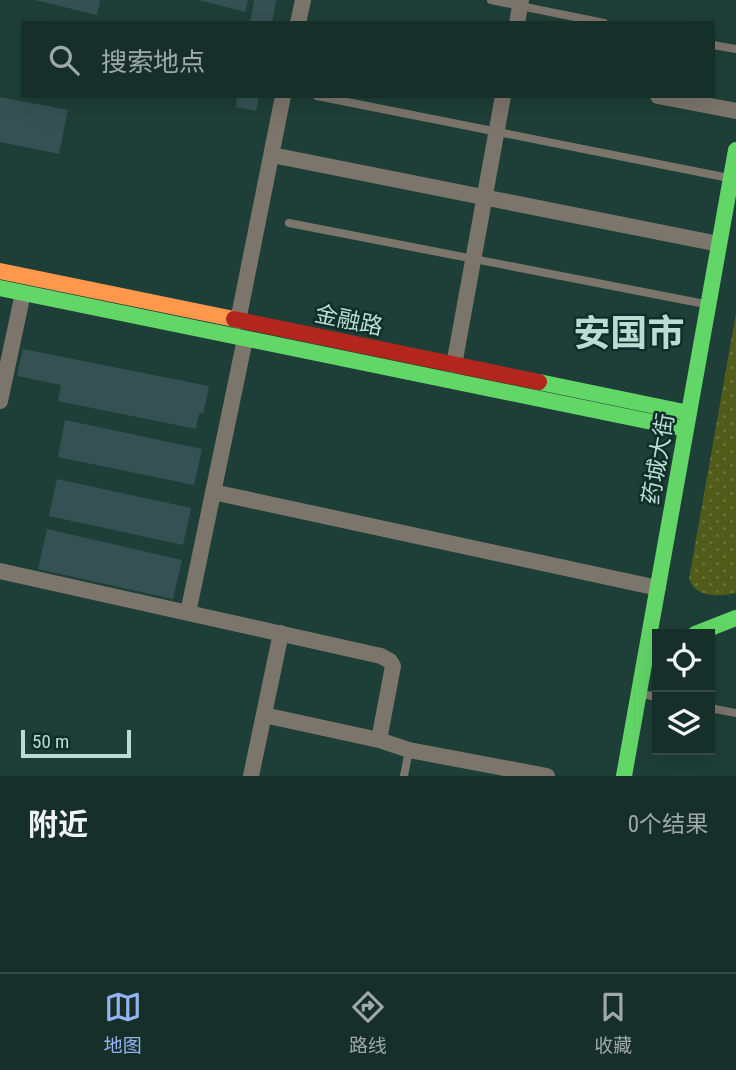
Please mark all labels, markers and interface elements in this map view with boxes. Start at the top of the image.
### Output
search box [21,21,715,98]
icon: search [45,41,83,79]
text: 搜索地点 [101,47,205,77]
street label: 金融路 [312,300,385,341]
district label: 安国市 [574,312,685,355]
street label: 药城大街 [637,411,680,507]
map controls [652,629,715,755]
button: locate [652,629,715,692]
button: layers [652,692,715,755]
scale bar [21,727,131,759]
text: 50 m [32,730,69,753]
text: 附近 [28,807,88,842]
text: 0个结果 [628,811,708,838]
tab: 地图 [104,988,142,1057]
tab: 路线 [349,988,387,1057]
tab: 收藏 [594,988,632,1057]

